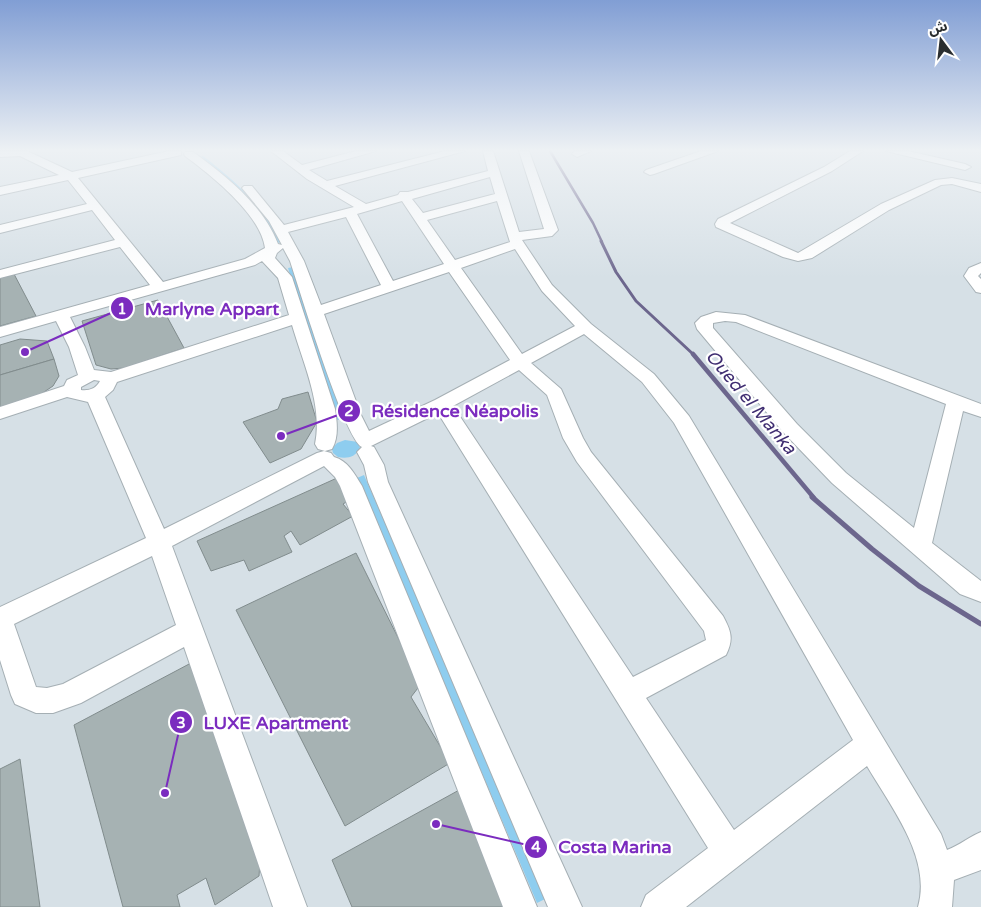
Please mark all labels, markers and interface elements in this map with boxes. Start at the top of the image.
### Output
north arrow [916,15,966,65]
text: ش [926,17,949,39]
callout: Marlyne Appart [109,292,289,325]
text: Marlyne Appart [145,298,279,320]
text: 1 [117,300,127,318]
water label: Oued el Manka [701,345,802,459]
callout: Résidence Néapolis [336,395,549,428]
text: Résidence Néapolis [371,400,539,422]
text: 2 [344,402,354,420]
callout: LUXE Apartment [168,706,358,739]
text: LUXE Apartment [204,712,349,734]
text: 3 [176,714,186,732]
callout: Costa Marina [524,830,682,863]
text: Costa Marina [558,836,672,858]
text: 4 [531,838,541,856]

